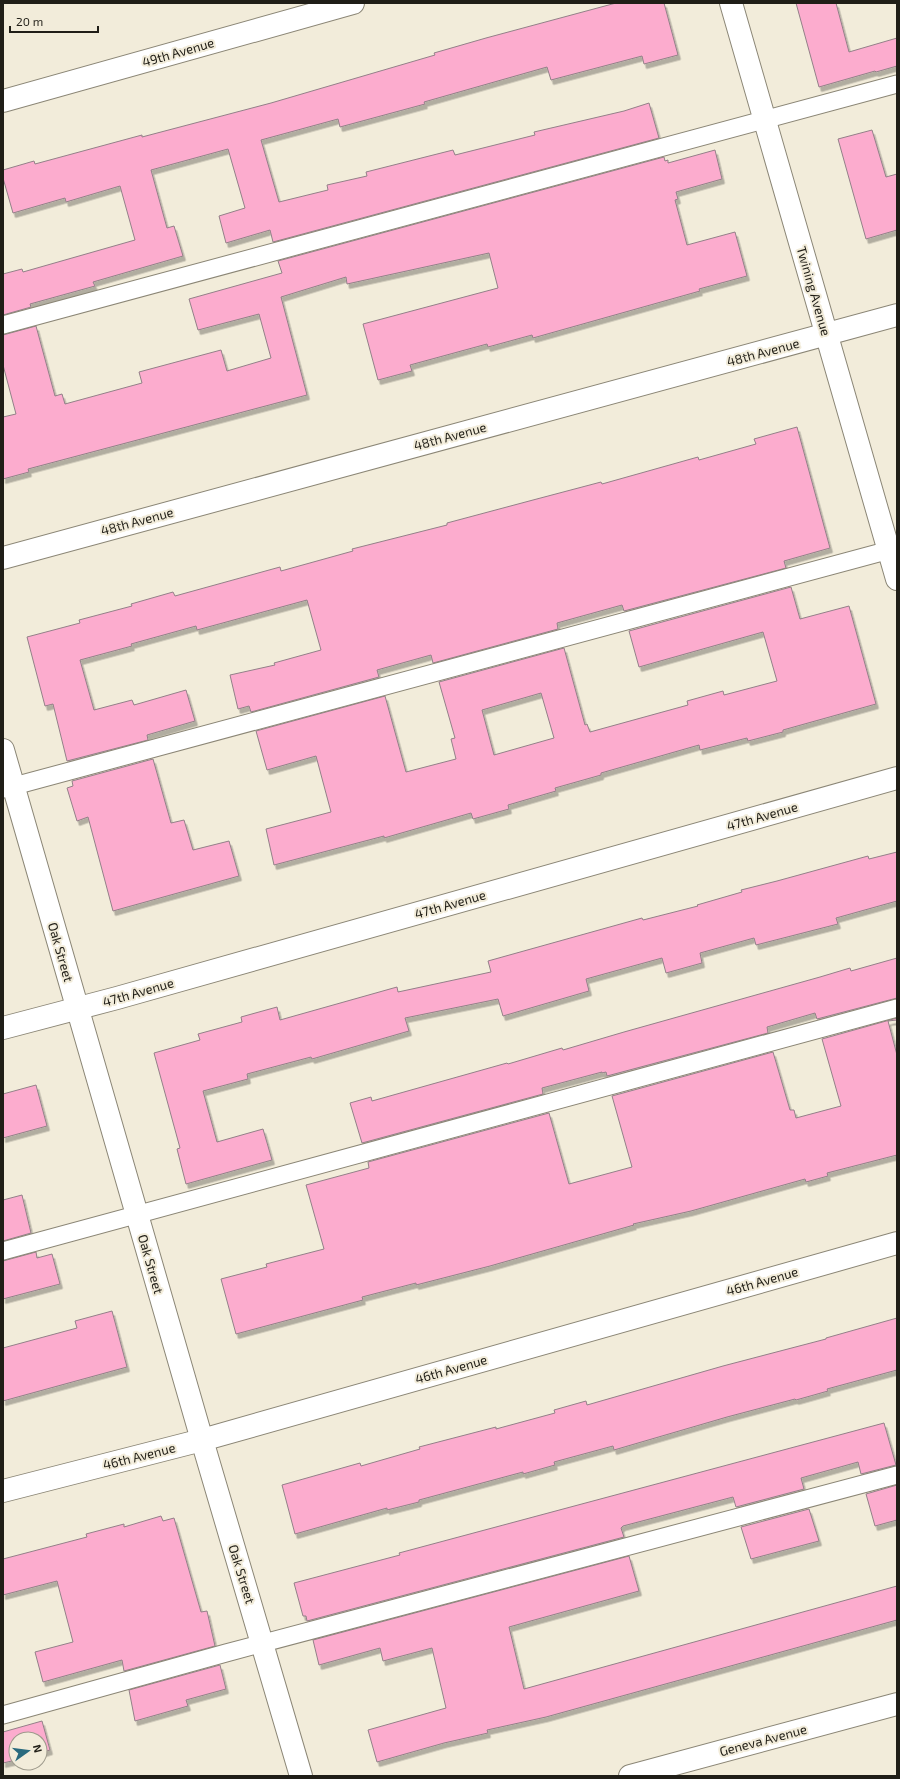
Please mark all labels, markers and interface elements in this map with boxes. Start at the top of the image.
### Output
scale bar [10,8,98,34]
text: 20 m [16,14,43,28]
street label: 49th Avenue [140,34,216,70]
street label: Twining Avenue [794,244,834,338]
street label: 48th Avenue [725,335,801,369]
street label: 48th Avenue [412,419,488,453]
street label: 48th Avenue [99,504,175,538]
street label: 47th Avenue [725,798,799,834]
street label: 47th Avenue [413,886,487,922]
street label: Oak Street [45,920,77,984]
street label: 47th Avenue [101,974,175,1010]
street label: Oak Street [135,1232,167,1296]
street label: 46th Avenue [724,1263,800,1299]
street label: 46th Avenue [413,1351,489,1387]
street label: 46th Avenue [101,1439,177,1473]
street label: Oak Street [225,1542,259,1606]
street label: Geneva Avenue [718,1721,808,1759]
north arrow [8,1731,48,1771]
text: N [31,1743,45,1754]

